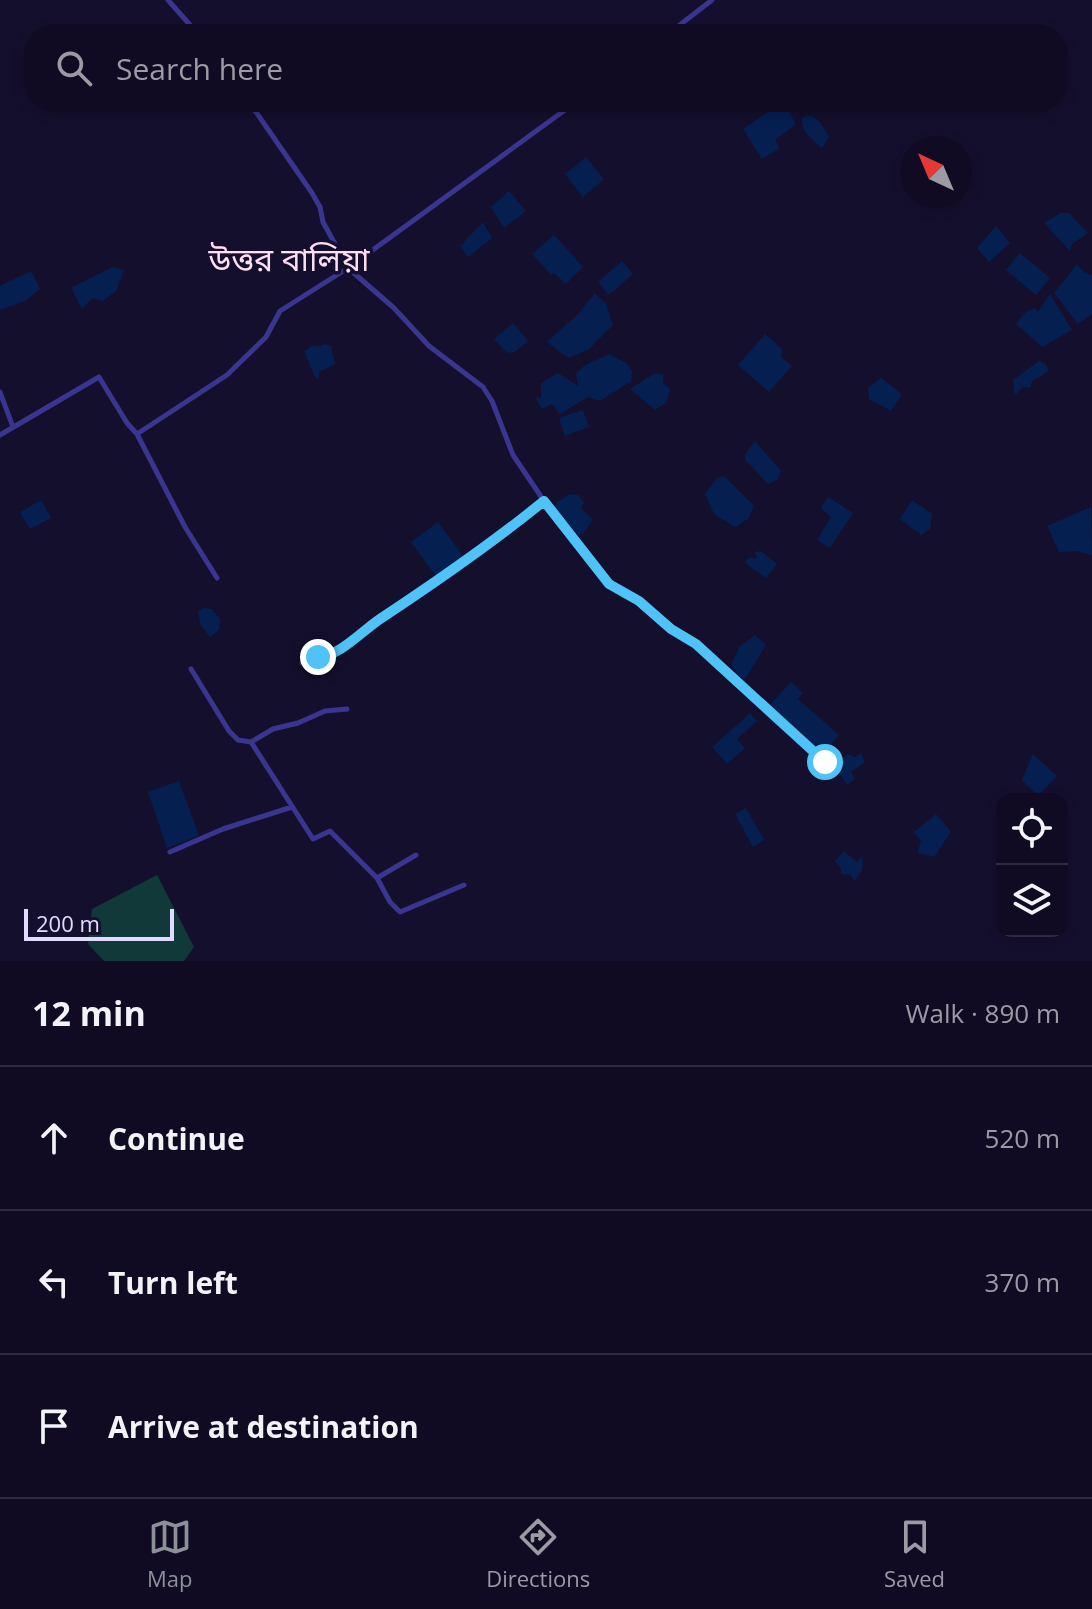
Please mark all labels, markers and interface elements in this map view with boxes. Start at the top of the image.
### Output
search box [24,24,1068,112]
icon: search [52,46,96,90]
text: Search here [116,48,283,89]
north arrow [900,136,972,208]
district label: উত্তর বালিয়া [208,237,370,280]
route end [300,639,336,675]
route start [807,744,843,780]
map controls [996,793,1068,937]
button: locate [996,793,1068,865]
button: layers [996,865,1068,937]
scale bar [24,905,174,941]
text: 200 m [36,908,100,938]
text: 12 min [32,990,146,1036]
text: Walk · 890 m [906,995,1060,1031]
icon: ahead [32,1116,76,1160]
text: Continue [108,1118,245,1159]
text: 520 m [985,1120,1060,1156]
icon: left [32,1260,76,1304]
text: Turn left [108,1262,238,1303]
text: 370 m [985,1264,1060,1300]
icon: arrive [32,1404,76,1448]
text: Arrive at destination [108,1406,419,1447]
tab: Map [147,1515,192,1593]
tab: Directions [486,1515,590,1593]
tab: Saved [884,1515,945,1593]

